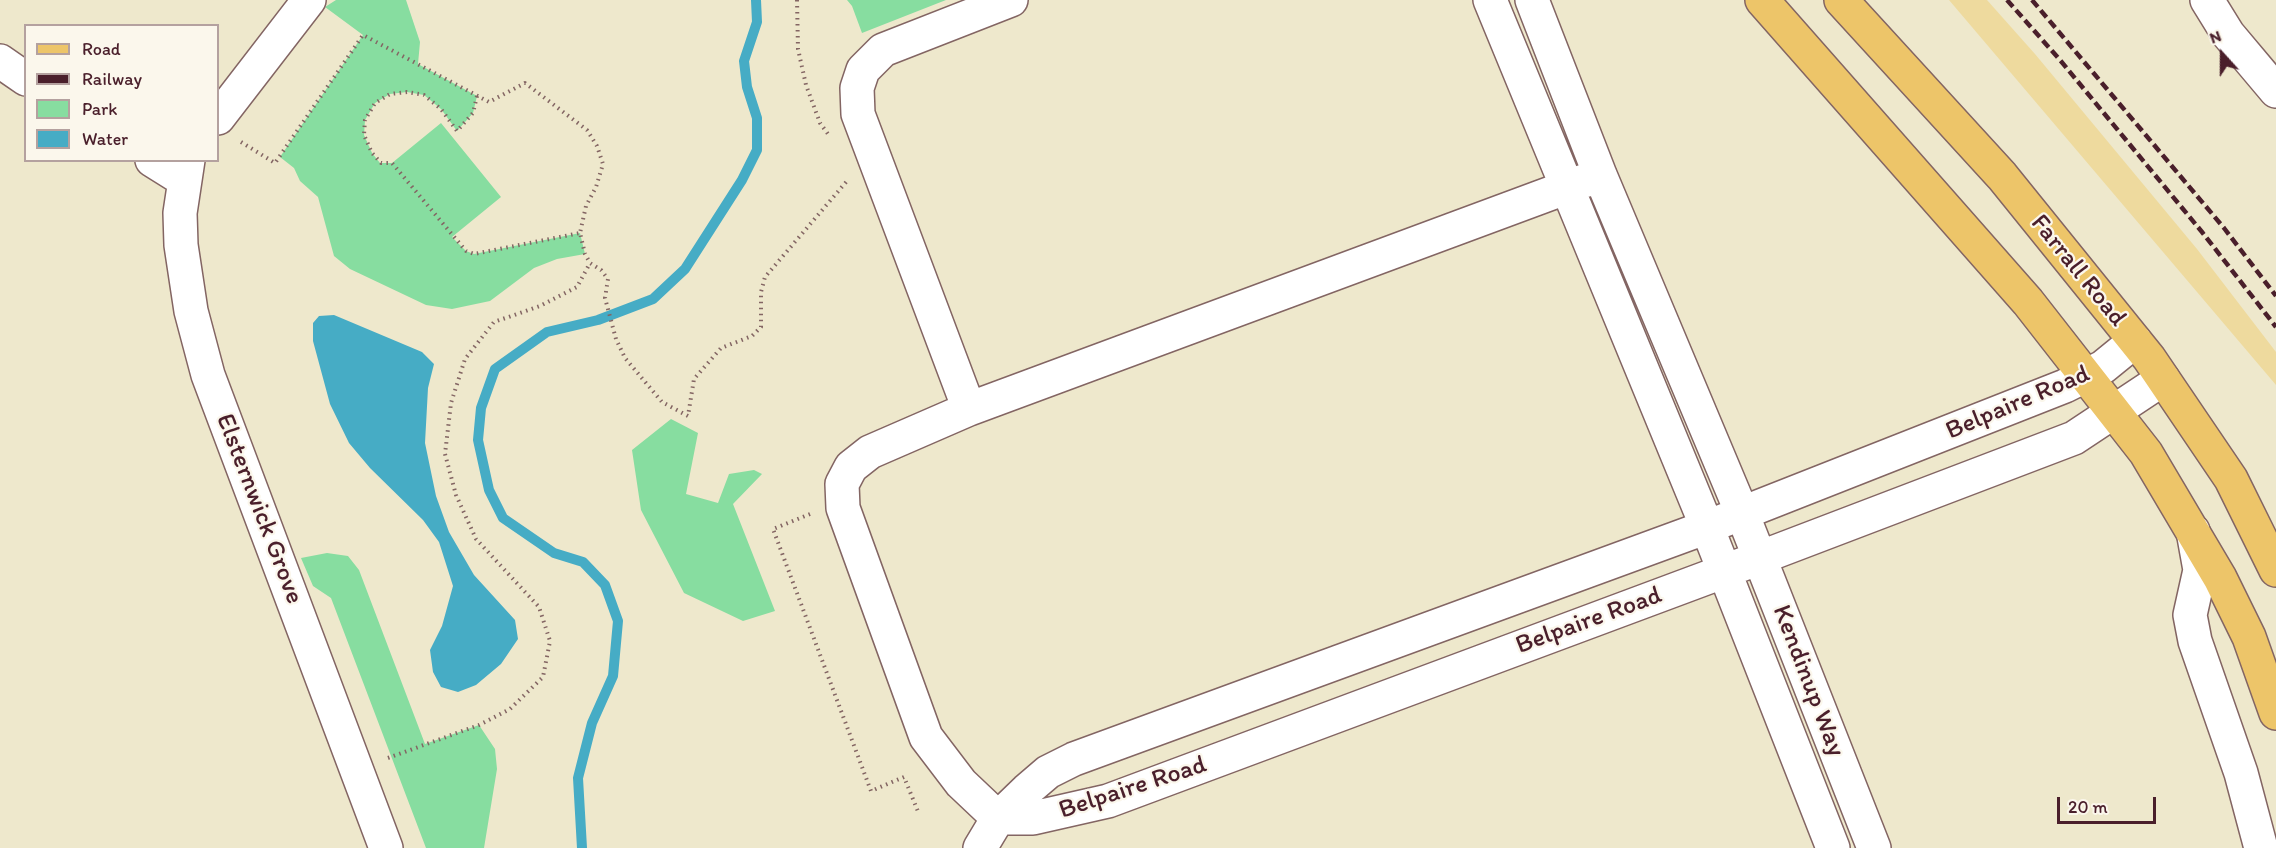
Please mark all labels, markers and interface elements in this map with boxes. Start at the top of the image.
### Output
legend [24,24,219,162]
north arrow [2192,24,2252,84]
text: N [2207,26,2224,48]
text: Road [82,38,121,60]
text: Railway [82,68,142,90]
text: Park [82,98,117,120]
text: Water [82,128,128,150]
street label: Farrall Road [2023,209,2133,333]
street label: Belpaire Road [1941,359,2095,447]
street label: Elsternwick Grove [208,409,310,609]
street label: Belpaire Road [1512,580,1666,662]
street label: Kendinup Way [1765,601,1851,761]
street label: Belpaire Road [1055,749,1211,827]
scale bar [2060,785,2159,823]
text: 20 m [2068,796,2108,818]

